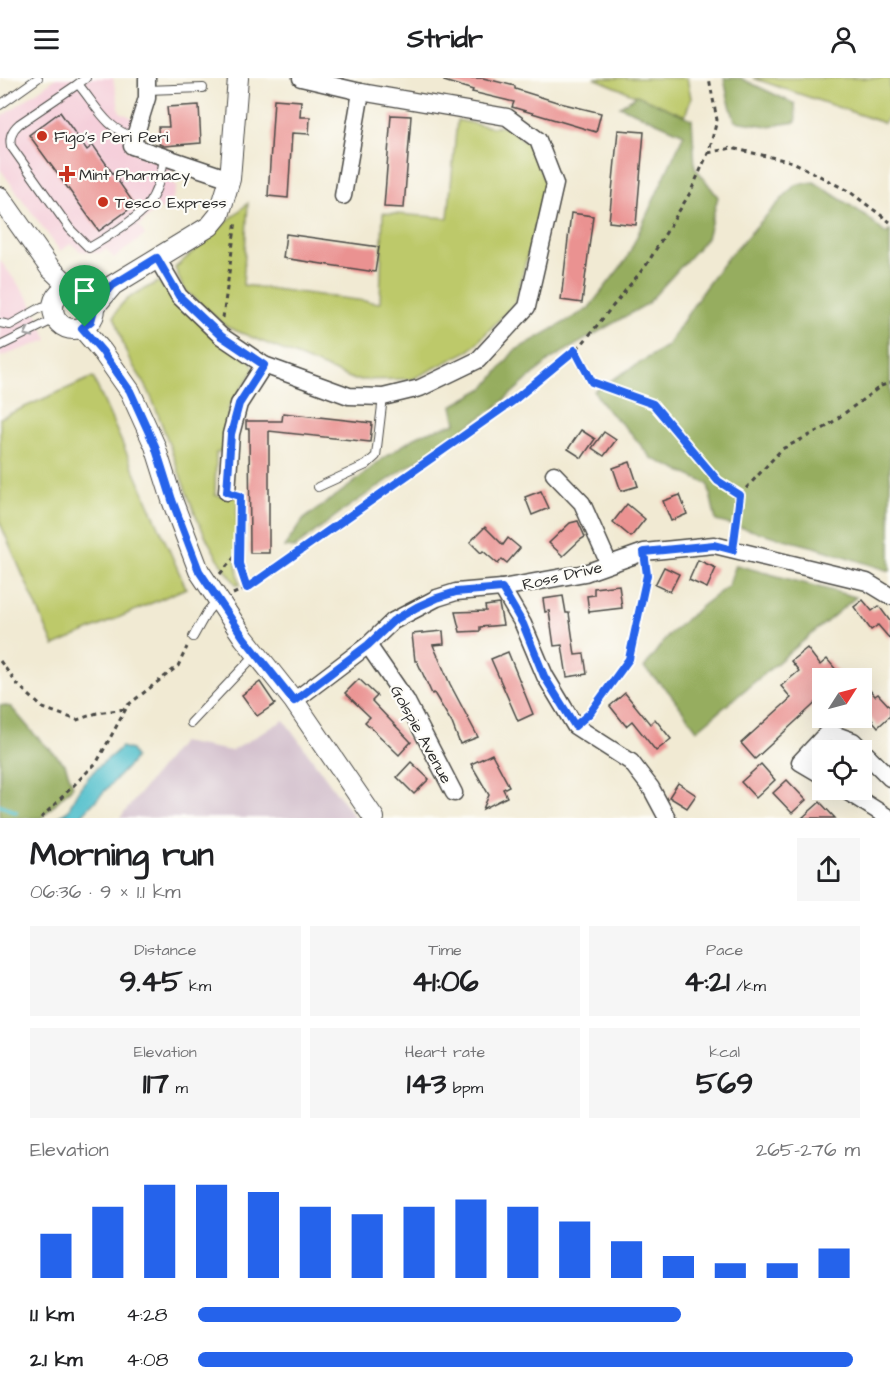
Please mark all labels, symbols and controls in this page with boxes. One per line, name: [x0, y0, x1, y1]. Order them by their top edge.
text: Stridr: [407, 20, 483, 58]
icon: menu: [30, 23, 63, 56]
icon: person: [827, 23, 860, 56]
place label: Figo's Peri Peri: [54, 126, 169, 149]
marker: Figo's Peri Peri: [35, 129, 49, 143]
place label: Mint Pharmacy: [79, 164, 190, 187]
marker: Mint Pharmacy: [60, 167, 74, 181]
place label: Tesco Express: [115, 192, 227, 214]
marker: Tesco Express: [96, 195, 110, 209]
pin: [59, 265, 110, 327]
icon: arrive: [68, 274, 101, 307]
one-way arrow: [23, 325, 34, 337]
street label: Ross Drive: [520, 556, 605, 596]
north arrow: [812, 668, 872, 728]
map controls: [812, 668, 872, 800]
street label: Golspie Avenue: [385, 681, 457, 788]
button: locate: [812, 740, 872, 800]
text: Morning run: [30, 832, 214, 878]
button: share: [797, 838, 860, 901]
text: 06:36 · 9 × 1.1 km: [30, 878, 181, 906]
text: Distance: [134, 939, 196, 961]
text: Time: [428, 939, 462, 961]
text: Pace: [706, 939, 743, 961]
text: 9.45: [120, 961, 182, 1003]
text: 41:06: [411, 961, 479, 1003]
text: 4:21: [683, 961, 730, 1003]
text: km: [182, 975, 211, 997]
text: /km: [730, 975, 766, 997]
text: Elevation: [134, 1041, 197, 1063]
text: Heart rate: [405, 1041, 485, 1063]
text: kcal: [709, 1041, 740, 1063]
text: 117: [143, 1063, 169, 1105]
text: 143: [407, 1063, 446, 1105]
text: 569: [696, 1063, 753, 1105]
text: m: [169, 1077, 188, 1099]
text: bpm: [446, 1077, 483, 1099]
text: Elevation: [30, 1136, 109, 1164]
text: 265–276 m: [756, 1136, 860, 1164]
text: 1.1 km: [30, 1301, 74, 1329]
text: 4:28: [126, 1301, 167, 1329]
text: 2.1 km: [30, 1346, 83, 1374]
text: 4:08: [126, 1346, 169, 1374]

